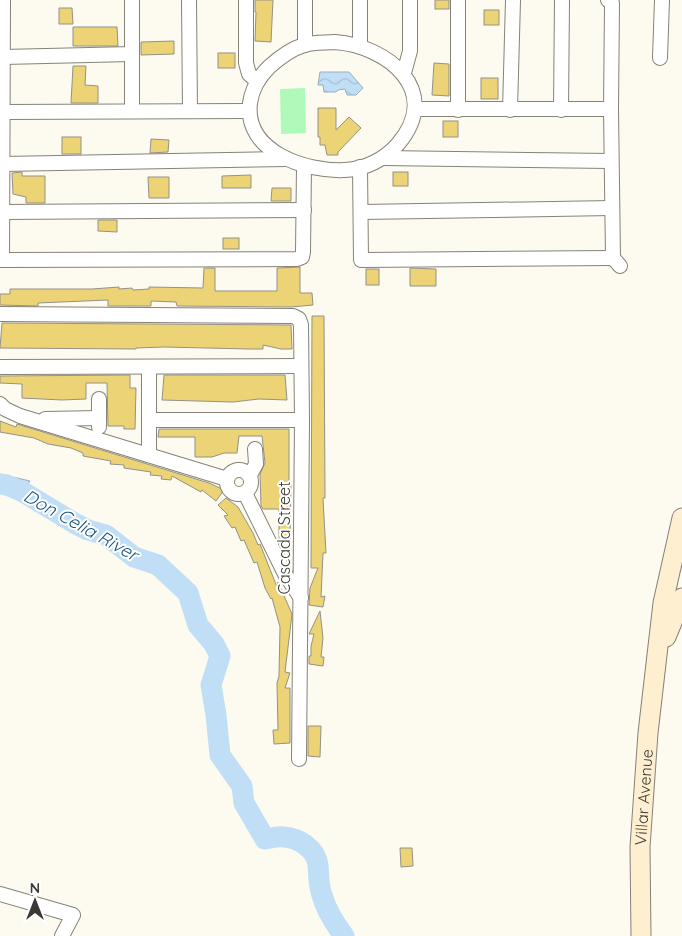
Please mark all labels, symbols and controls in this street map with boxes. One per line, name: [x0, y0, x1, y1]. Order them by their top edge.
street label: Cascada Street: [274, 481, 294, 595]
water label: Don Celia River: [20, 484, 144, 567]
street label: Villar Avenue: [630, 748, 657, 846]
north arrow: [10, 876, 60, 926]
text: N: [30, 879, 40, 897]

